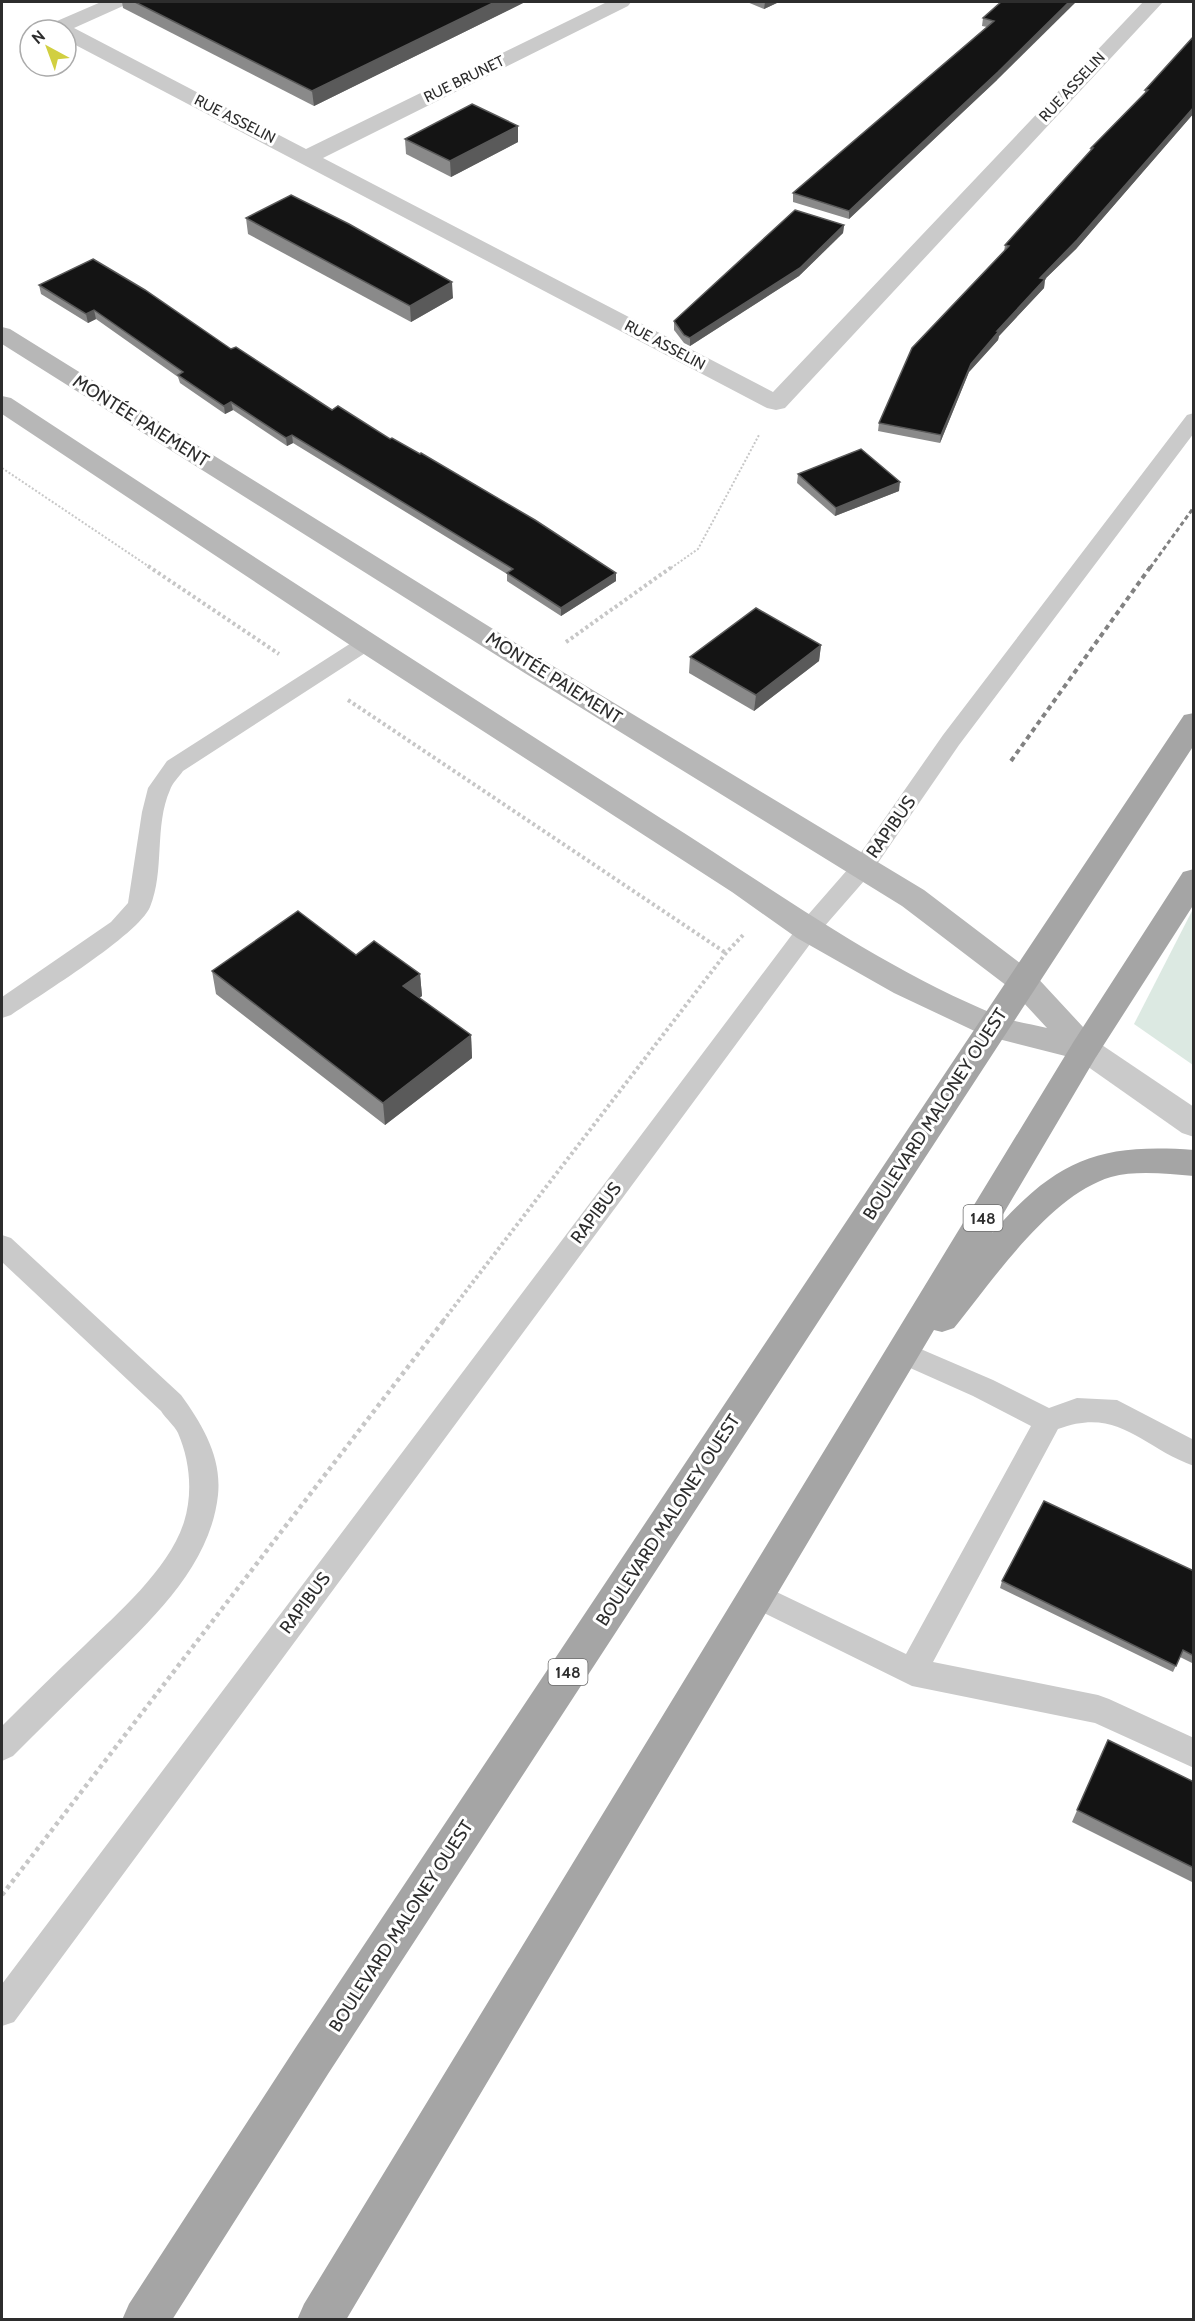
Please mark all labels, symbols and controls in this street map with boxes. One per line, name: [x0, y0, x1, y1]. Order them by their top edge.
north arrow: [18, 18, 78, 78]
text: N: [28, 26, 49, 48]
street label: RUE ASSELIN: [1035, 48, 1109, 126]
street label: RUE BRUNET: [421, 52, 507, 106]
street label: RUE ASSELIN: [191, 91, 279, 147]
street label: RUE ASSELIN: [622, 316, 708, 374]
street label: MONTÉE PAIEMENT: [69, 370, 214, 472]
street label: MONTÉE PAIEMENT: [482, 627, 627, 729]
street label: RAPIBUS: [862, 792, 920, 862]
street label: BOULEVARD MALONEY OUEST: [858, 1004, 1012, 1224]
street label: RAPIBUS: [566, 1178, 626, 1248]
road number: 148: [964, 1205, 1002, 1231]
street label: BOULEVARD MALONEY OUEST: [591, 1410, 745, 1630]
street label: RAPIBUS: [275, 1568, 335, 1638]
road number: 148: [548, 1659, 588, 1685]
street label: BOULEVARD MALONEY OUEST: [324, 1816, 478, 2036]

